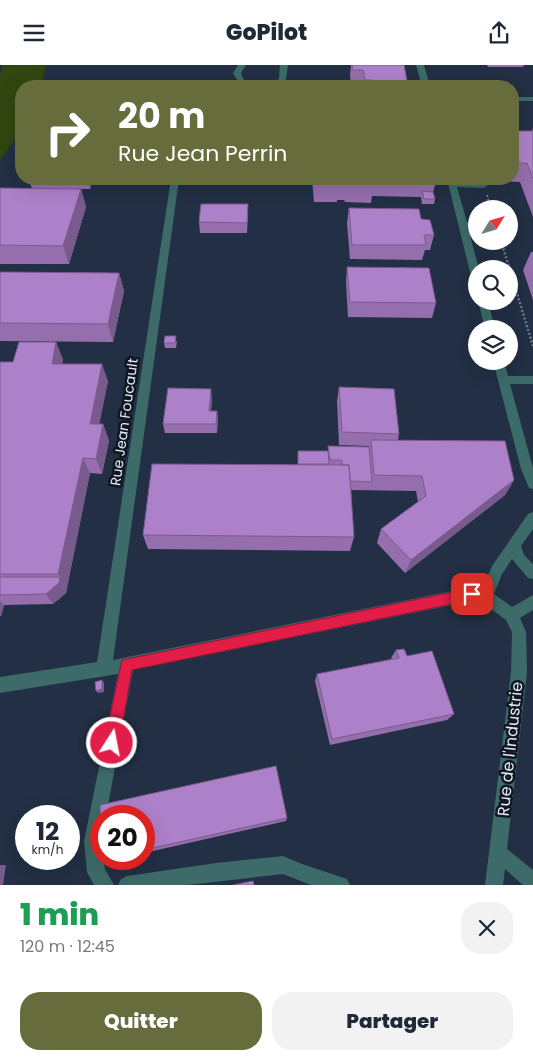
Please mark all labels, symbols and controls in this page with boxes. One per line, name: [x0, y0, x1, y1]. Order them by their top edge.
text: GoPilot: [226, 17, 307, 48]
icon: menu: [20, 19, 48, 47]
icon: share: [485, 19, 513, 47]
text: 20 m: [118, 91, 205, 140]
icon: right: [35, 100, 100, 165]
text: Rue Jean Perrin: [118, 138, 287, 169]
north arrow: [468, 200, 518, 250]
map controls: [468, 200, 518, 370]
button: search: [468, 260, 518, 310]
button: layers: [468, 320, 518, 370]
street label: Rue Jean Foucault: [105, 357, 143, 487]
pin: [451, 573, 493, 615]
icon: arrive: [458, 580, 486, 608]
street label: Rue de l'Industrie: [492, 681, 528, 817]
position arrow: [85, 716, 137, 768]
speed limit sign: 20: [90, 805, 155, 870]
text: 12: [36, 814, 59, 849]
text: km/h: [32, 841, 63, 858]
text: 1 min: [20, 893, 99, 936]
button: close: [461, 902, 513, 954]
text: 120 m · 12:45: [20, 935, 115, 958]
button: Quitter: [20, 992, 262, 1050]
button: Partager: [272, 992, 513, 1050]

